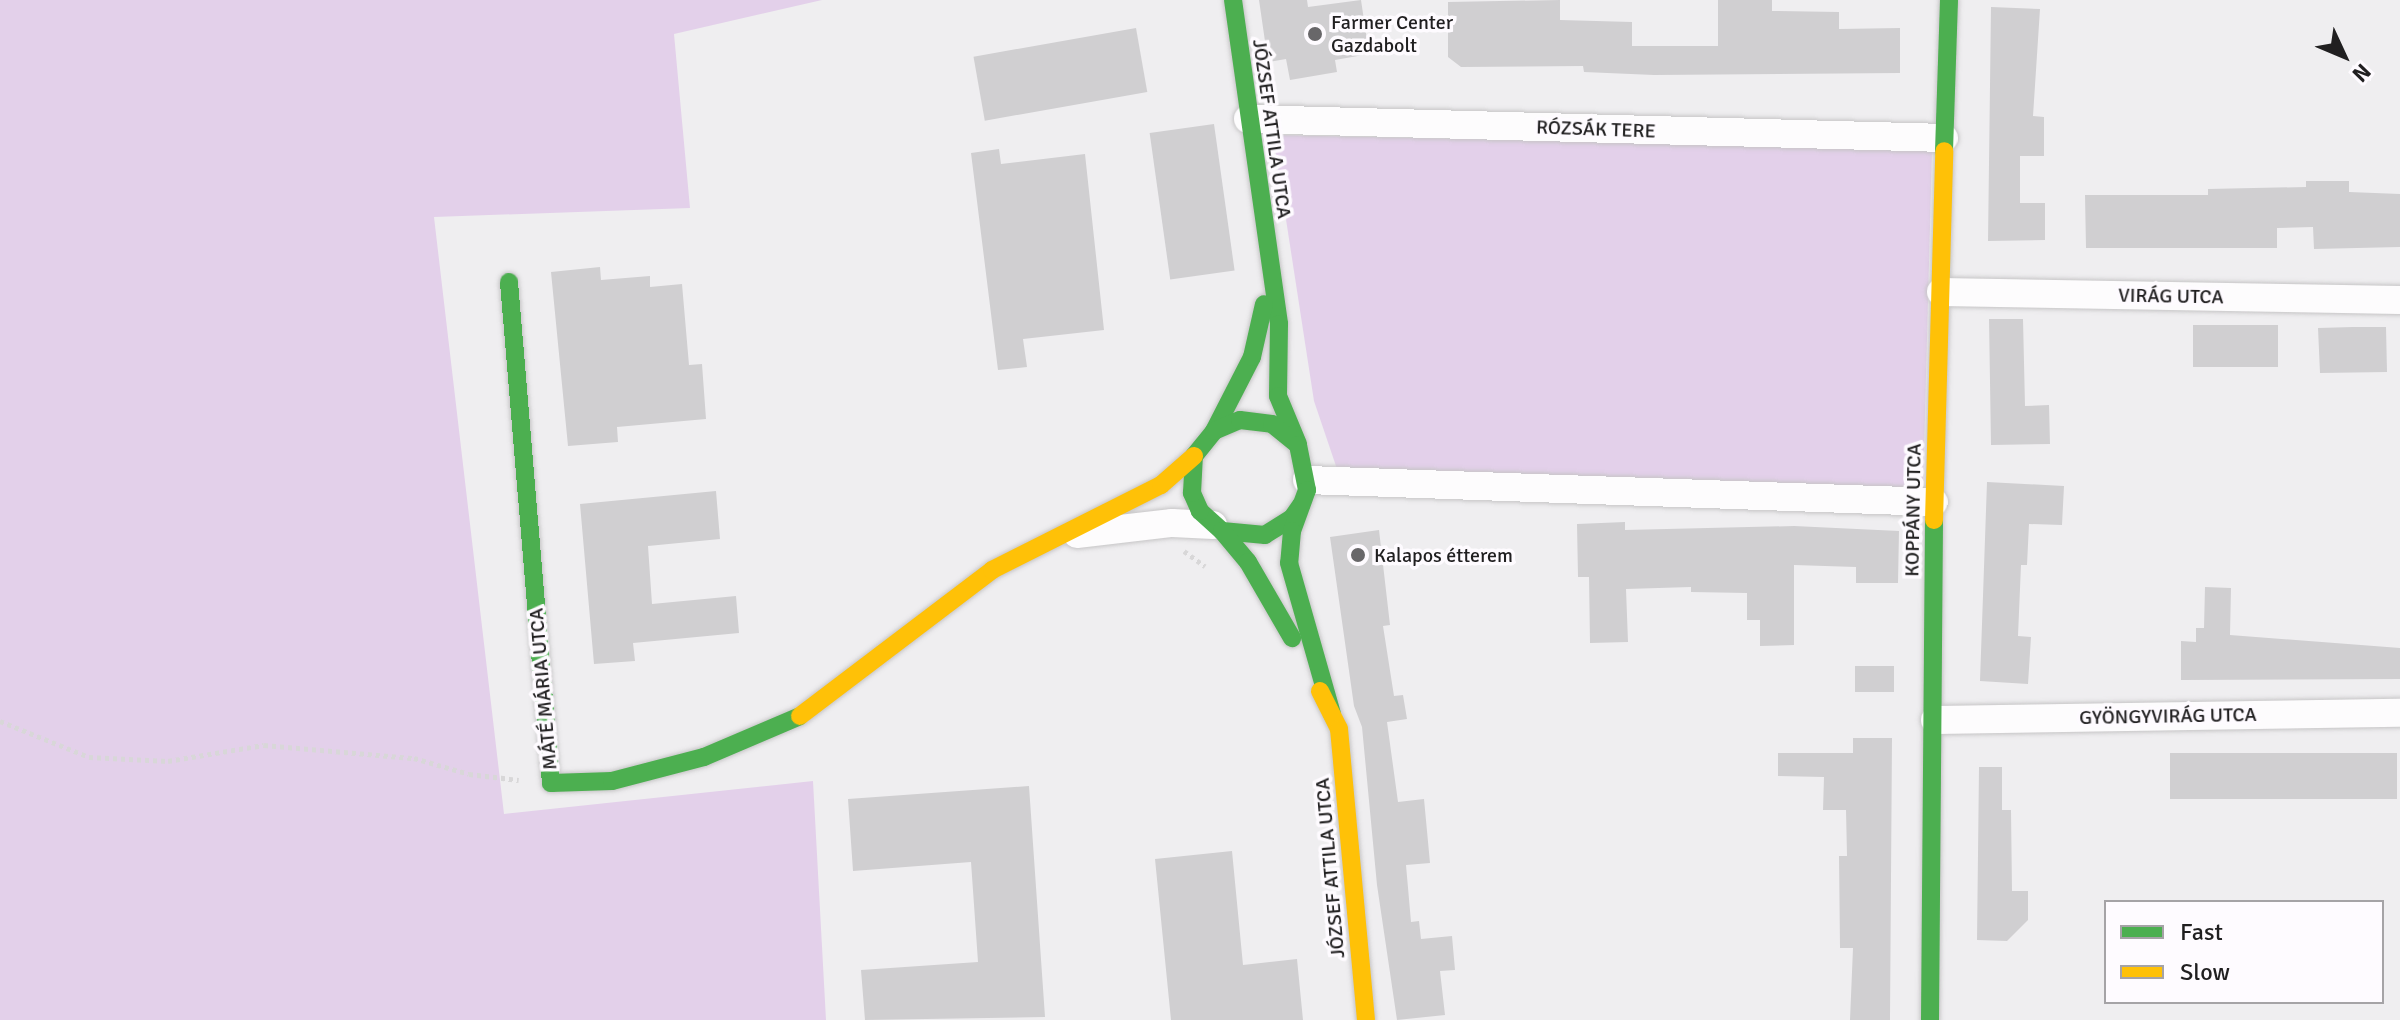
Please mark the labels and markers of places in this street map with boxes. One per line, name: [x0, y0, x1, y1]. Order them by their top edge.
place label: Farmer Center Gazdabolt: [1331, 10, 1453, 57]
marker: Farmer Center Gazdabolt: [1306, 25, 1324, 43]
place label: Kalapos étterem: [1374, 543, 1513, 567]
marker: Kalapos étterem: [1349, 546, 1367, 564]

